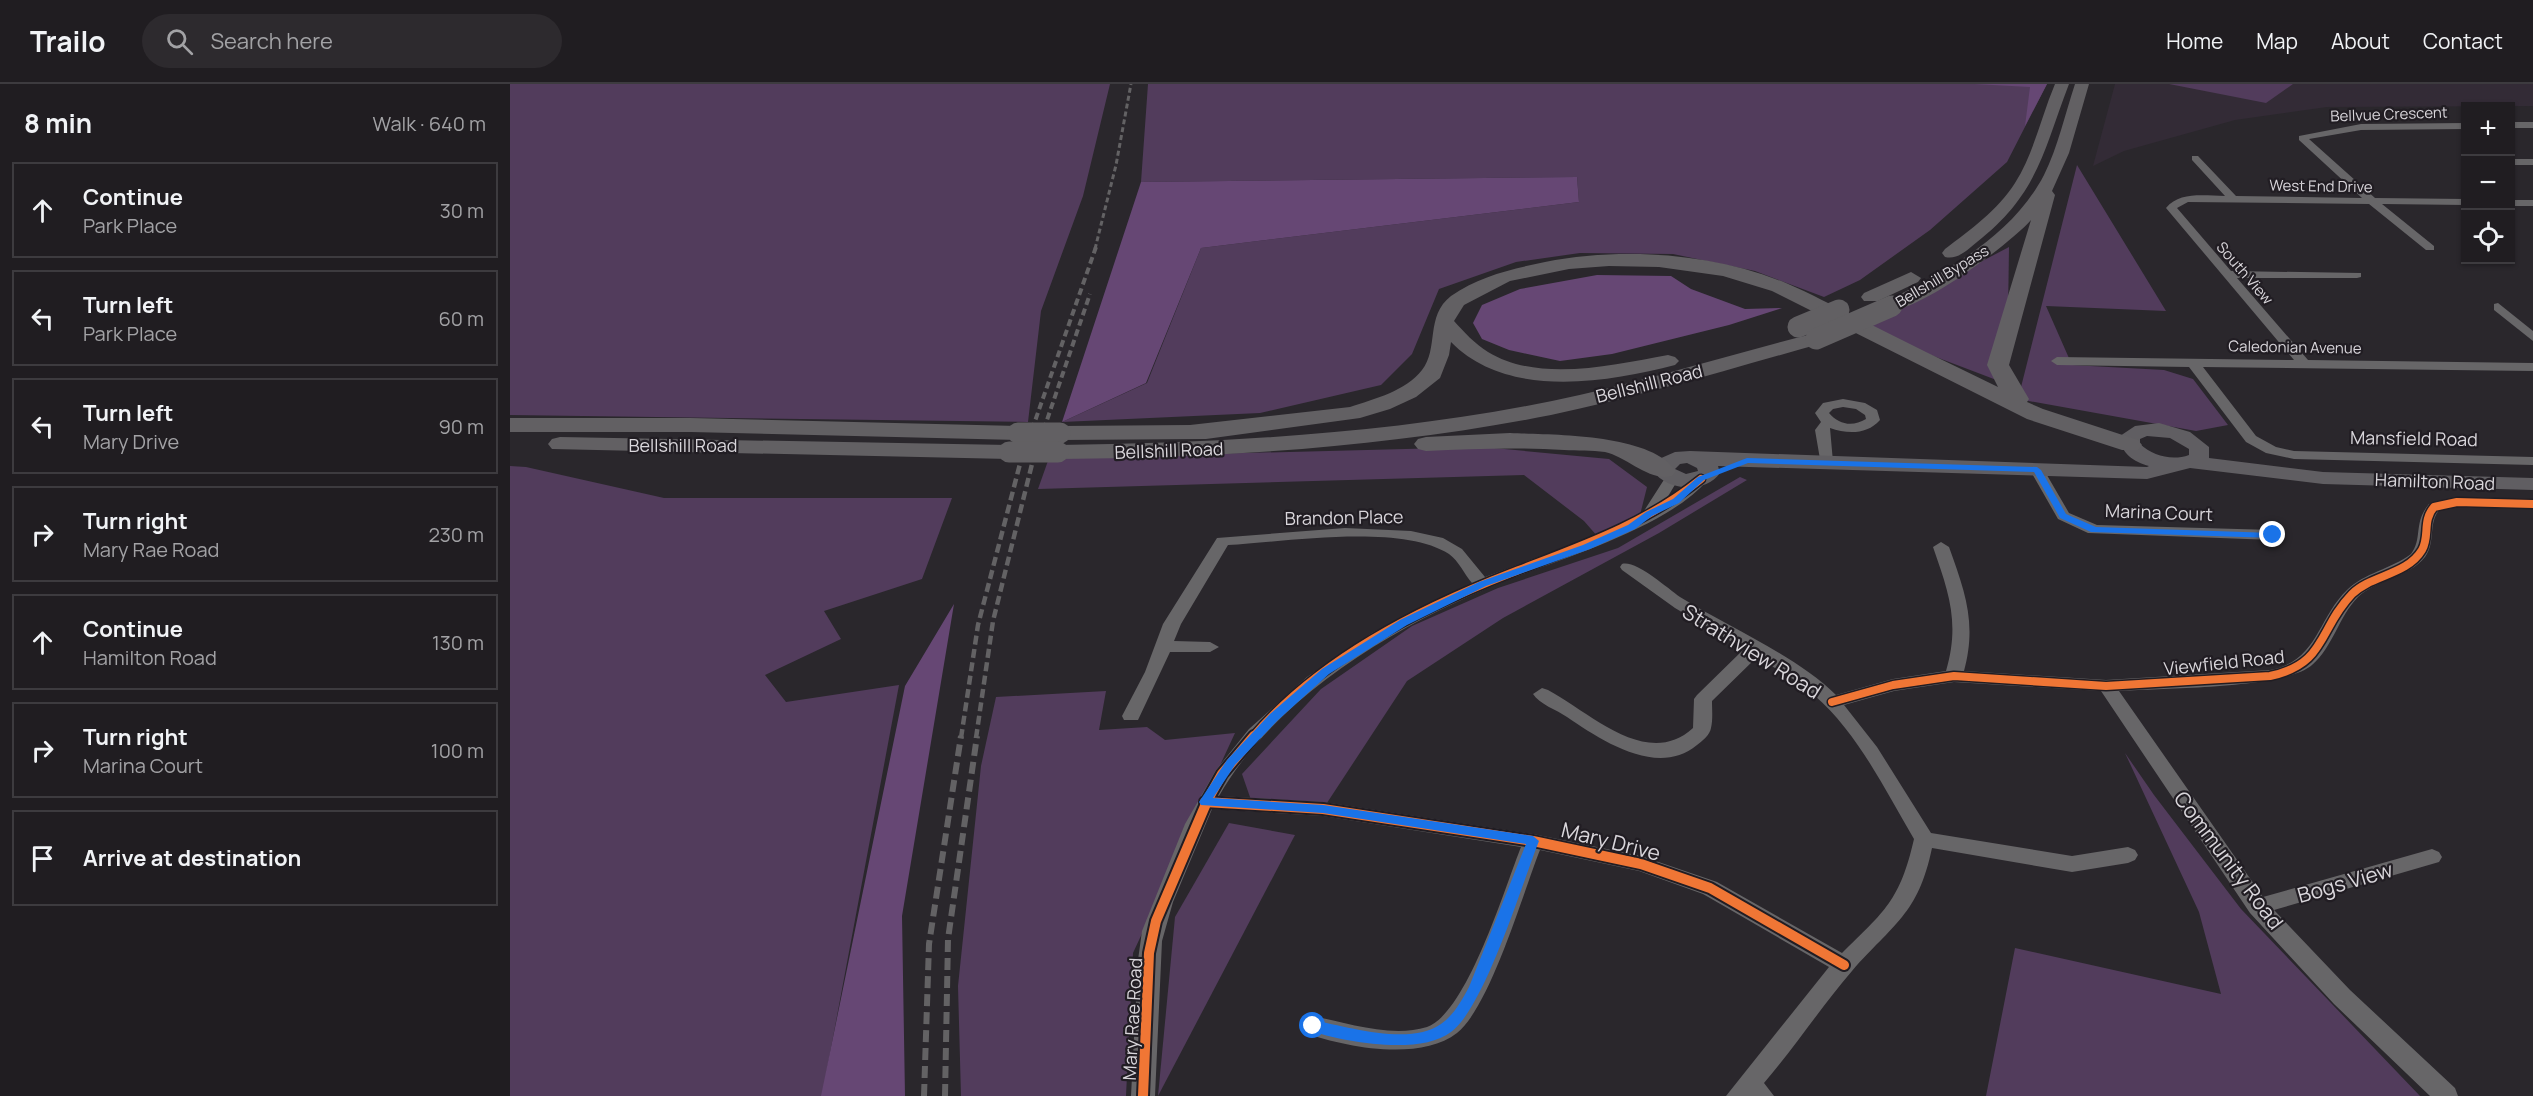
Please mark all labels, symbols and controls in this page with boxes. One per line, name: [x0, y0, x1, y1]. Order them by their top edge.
search box: [142, 14, 562, 68]
text: Trailo: [30, 22, 106, 60]
icon: search: [163, 25, 196, 58]
text: Search here: [211, 26, 333, 56]
text: Home: [2166, 27, 2223, 55]
text: Map: [2256, 27, 2298, 55]
text: About: [2331, 27, 2390, 55]
text: Contact: [2423, 27, 2503, 55]
street label: Bellvue Crescent: [2330, 101, 2448, 127]
map controls: [2461, 102, 2515, 264]
button: +: [2461, 102, 2515, 156]
text: 8 min: [24, 105, 92, 141]
text: Walk · 640 m: [373, 110, 486, 137]
button: −: [2461, 156, 2515, 210]
street label: West End Drive: [2269, 175, 2373, 197]
text: Continue: [83, 182, 183, 212]
icon: ahead: [26, 194, 59, 227]
text: 30 m: [440, 197, 484, 224]
button: locate: [2461, 210, 2515, 264]
text: Park Place: [83, 212, 177, 239]
street label: South View: [2212, 237, 2279, 309]
street label: Bellshill Bypass: [1891, 240, 1993, 312]
text: Turn left: [83, 290, 173, 320]
icon: left: [26, 302, 59, 335]
text: 60 m: [438, 305, 484, 332]
text: Park Place: [83, 320, 177, 347]
street label: Caledonian Avenue: [2228, 335, 2362, 359]
street label: Bellshill Road: [1593, 358, 1705, 408]
text: Turn left: [83, 398, 173, 428]
icon: left: [26, 410, 59, 443]
text: 90 m: [438, 413, 484, 440]
street label: Mansfield Road: [2350, 425, 2478, 451]
text: Mary Drive: [83, 428, 179, 455]
street label: Bellshill Road: [629, 433, 737, 457]
street label: Bellshill Road: [1114, 436, 1224, 464]
street label: Hamilton Road: [2374, 467, 2496, 495]
street label: Marina Court: [2105, 498, 2213, 526]
street label: Brandon Place: [1284, 504, 1404, 530]
text: Turn right: [83, 506, 188, 536]
icon: right: [26, 518, 59, 551]
text: 230 m: [428, 521, 484, 548]
route end: [2259, 521, 2285, 547]
text: Mary Rae Road: [83, 536, 219, 563]
street label: Strathview Road: [1677, 597, 1827, 705]
text: Continue: [83, 614, 183, 644]
icon: ahead: [26, 626, 59, 659]
text: 130 m: [432, 629, 484, 656]
text: Hamilton Road: [83, 644, 217, 671]
street label: Viewfield Road: [2162, 644, 2286, 680]
text: Turn right: [83, 722, 188, 752]
icon: right: [26, 734, 59, 767]
text: 100 m: [431, 737, 484, 764]
text: Marina Court: [83, 752, 203, 779]
street label: Community Road: [2168, 785, 2290, 935]
street label: Mary Drive: [1559, 815, 1663, 867]
icon: arrive: [26, 842, 59, 875]
text: Arrive at destination: [83, 843, 301, 873]
street label: Bogs View: [2294, 855, 2396, 909]
street label: Mary Rae Road: [1117, 957, 1147, 1081]
route start: [1299, 1012, 1325, 1038]

